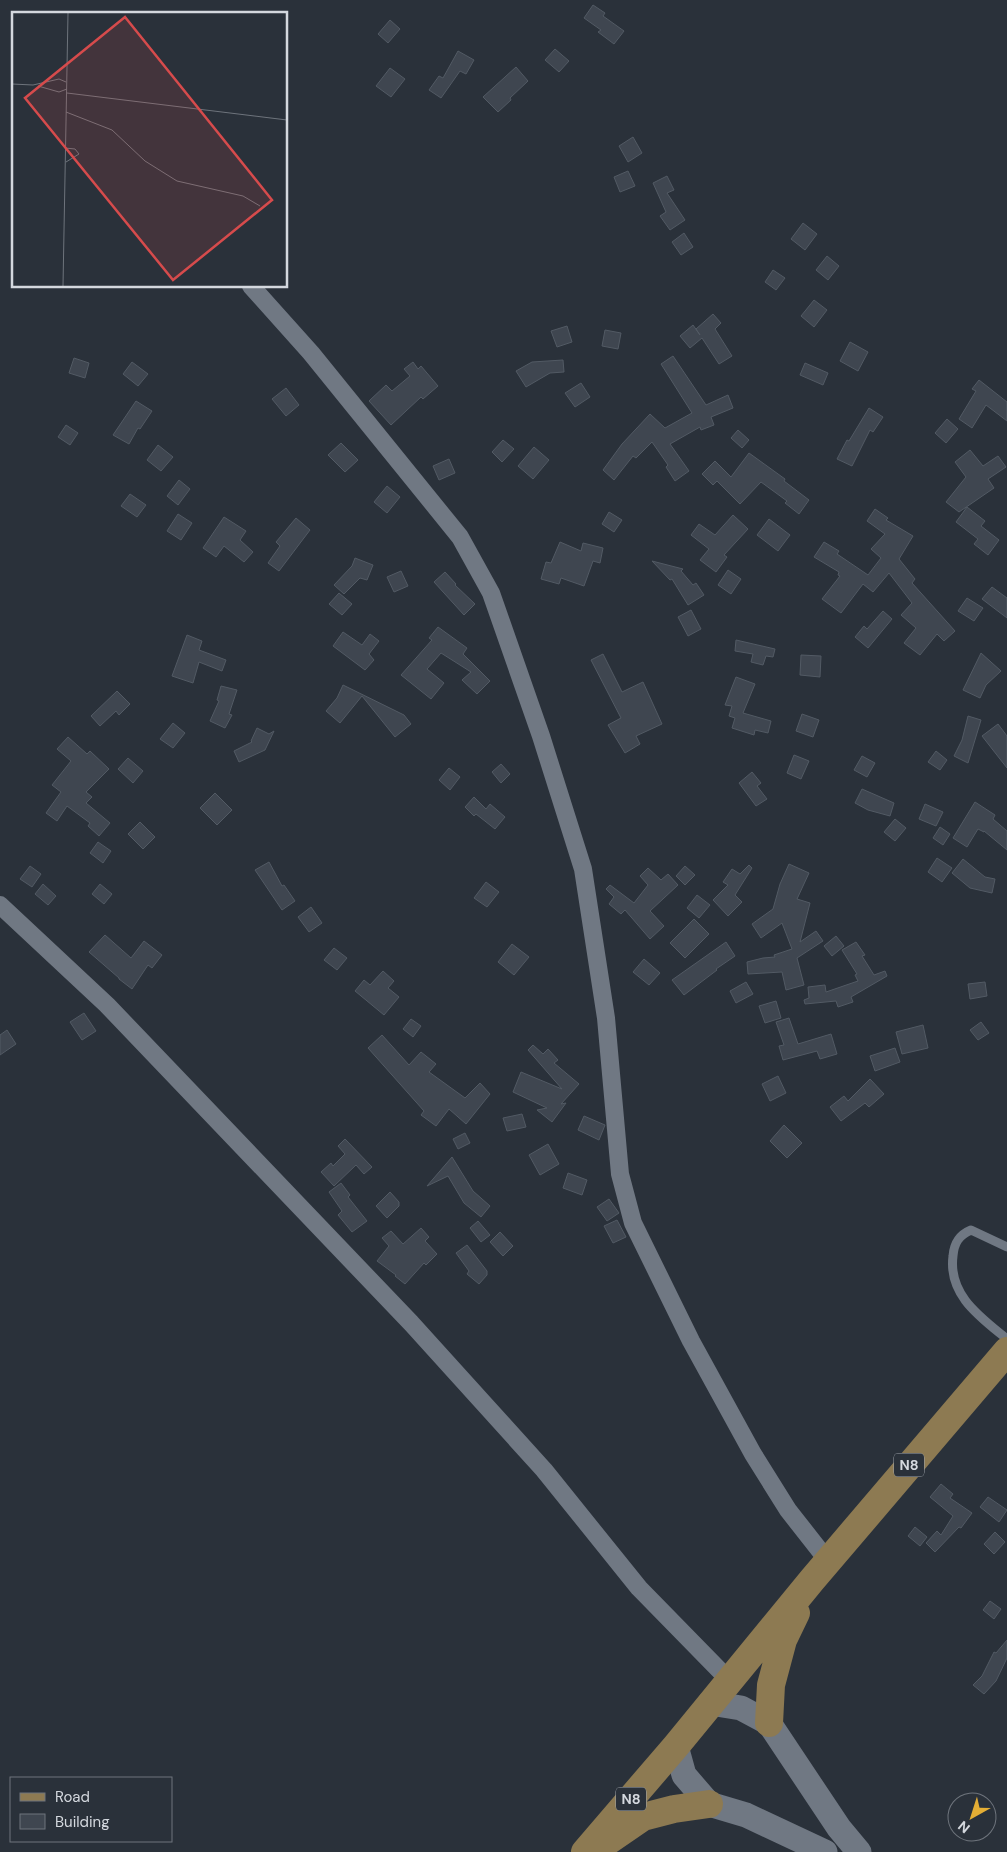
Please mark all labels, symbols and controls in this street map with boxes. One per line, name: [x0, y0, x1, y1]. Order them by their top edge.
inset map: [12, 12, 288, 288]
road number: N8: [894, 1454, 924, 1476]
legend: [10, 1777, 172, 1842]
text: Road: [55, 1787, 90, 1807]
road number: N8: [616, 1788, 646, 1810]
north arrow: [947, 1792, 997, 1842]
text: Building: [55, 1812, 110, 1832]
text: N: [954, 1817, 973, 1837]

